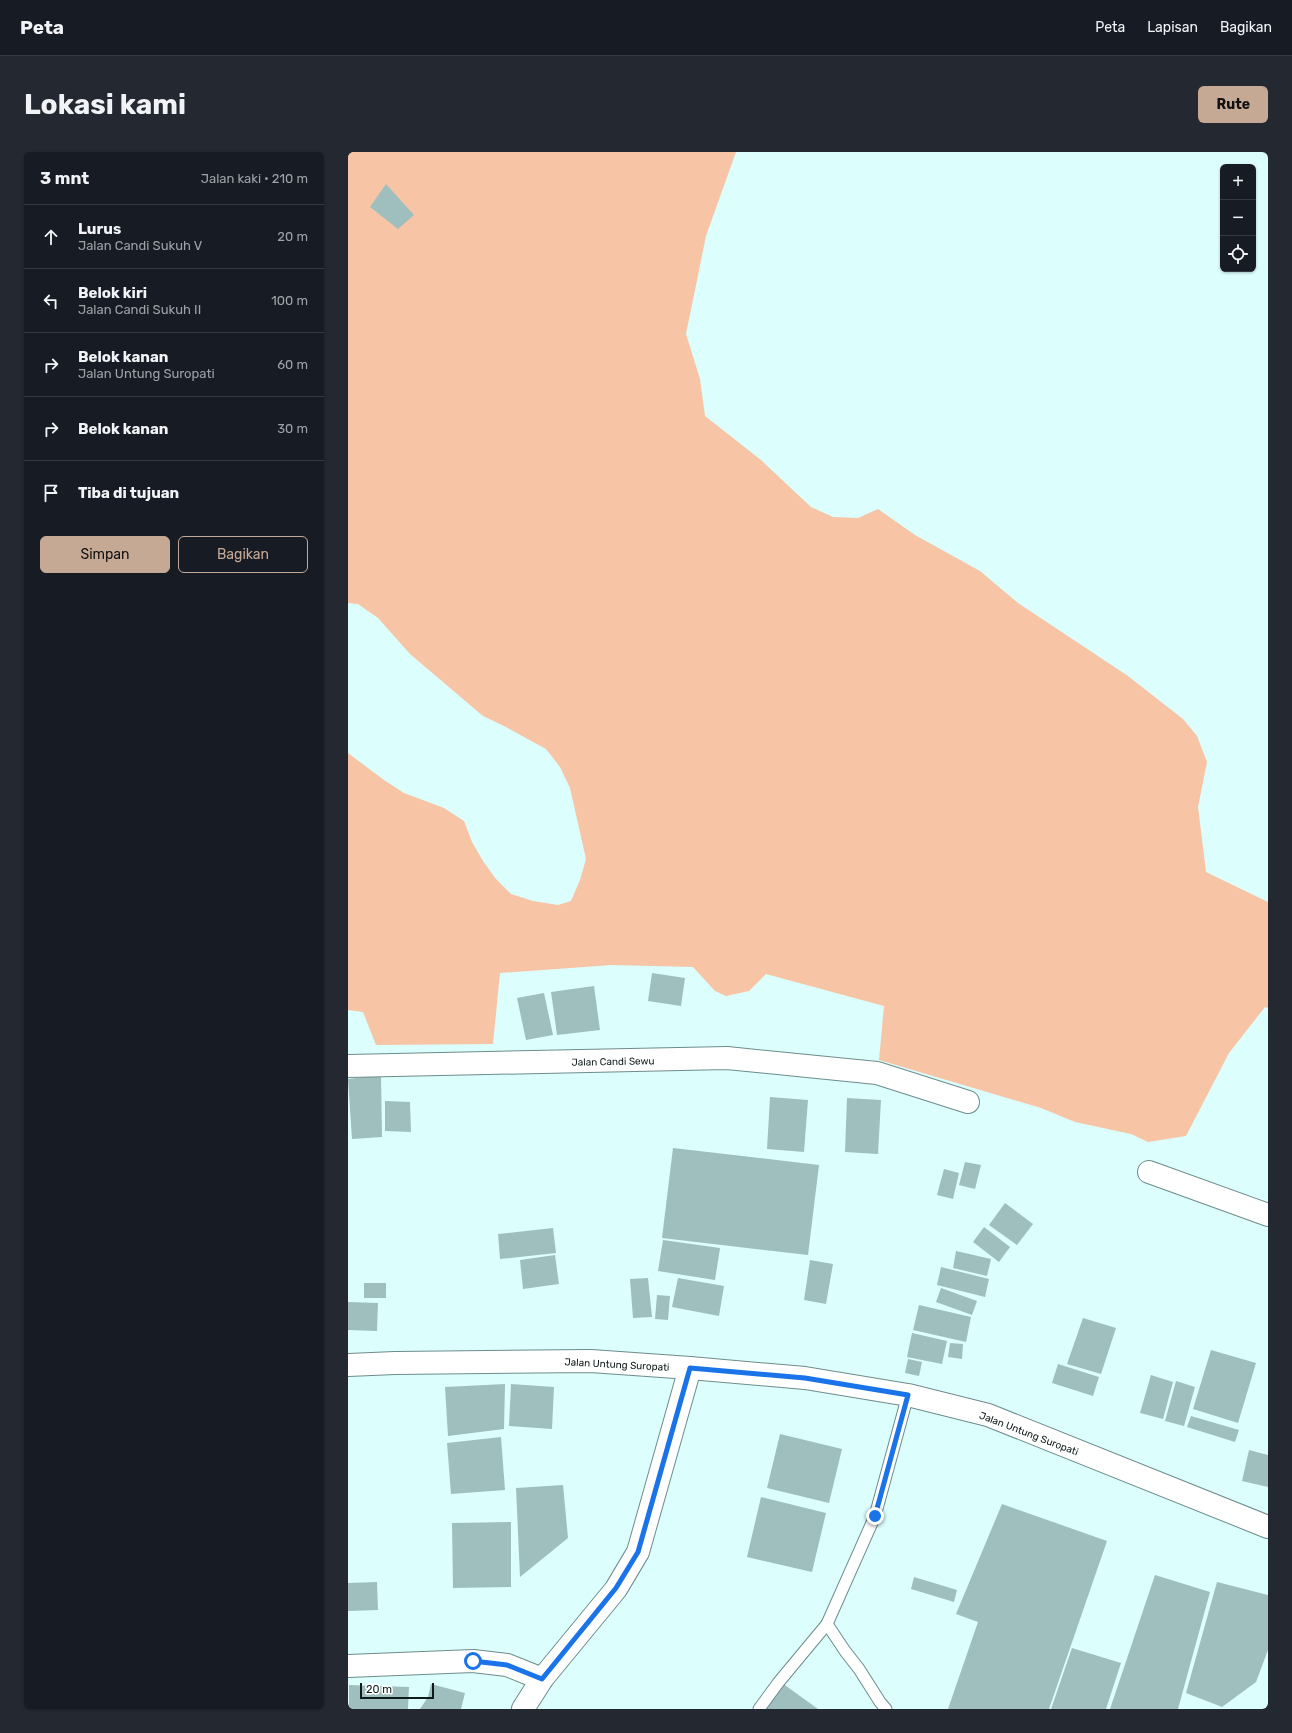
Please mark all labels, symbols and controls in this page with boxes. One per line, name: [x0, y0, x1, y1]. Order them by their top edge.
text: Peta: [20, 16, 64, 39]
text: Peta: [1095, 19, 1125, 36]
text: Lapisan: [1147, 19, 1198, 36]
text: Bagikan: [1220, 19, 1272, 36]
button: Rute: [1198, 86, 1268, 123]
text: Lokasi kami: [24, 88, 186, 121]
map controls: [1220, 164, 1256, 272]
button: +: [1220, 164, 1256, 200]
text: 3 mnt: [40, 168, 89, 188]
text: Jalan kaki · 210 m: [201, 171, 308, 186]
button: −: [1220, 200, 1256, 236]
text: Lurus: [78, 220, 121, 238]
icon: ahead: [40, 226, 62, 248]
text: 20 m: [277, 229, 308, 244]
button: locate: [1220, 236, 1256, 272]
text: Jalan Candi Sukuh V: [78, 238, 202, 253]
text: Belok kiri: [78, 284, 147, 302]
icon: left: [40, 290, 62, 312]
text: 100 m: [271, 293, 308, 308]
text: Jalan Candi Sukuh II: [78, 302, 201, 317]
text: Belok kanan: [78, 348, 168, 366]
icon: right: [40, 354, 62, 376]
text: 60 m: [277, 357, 308, 372]
text: Jalan Untung Suropati: [78, 366, 215, 381]
icon: right: [40, 418, 62, 440]
text: Belok kanan: [78, 420, 168, 438]
text: 30 m: [277, 421, 308, 436]
icon: arrive: [40, 482, 62, 504]
text: Tiba di tujuan: [78, 484, 179, 502]
button: Simpan: [40, 536, 170, 573]
button: Bagikan: [178, 536, 308, 573]
street label: Jalan Candi Sewu: [571, 1055, 655, 1069]
street label: Jalan Untung Suropati: [564, 1356, 670, 1374]
street label: Jalan Untung Suropati: [977, 1409, 1080, 1458]
route end: [866, 1507, 884, 1525]
route start: [464, 1652, 482, 1670]
scale bar: [360, 1681, 434, 1700]
text: 20 m: [366, 1683, 392, 1696]

